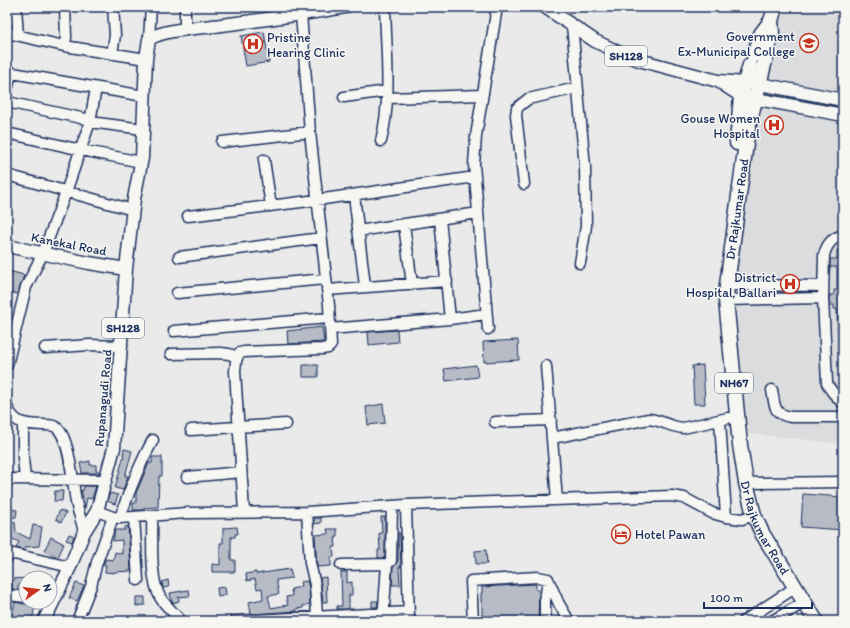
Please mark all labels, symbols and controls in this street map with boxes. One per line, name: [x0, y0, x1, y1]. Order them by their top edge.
place label: Government Ex-Municipal College: [678, 29, 795, 59]
place label: Pristine Hearing Clinic: [267, 30, 345, 60]
school or university icon: Government Ex-Municipal College: [798, 32, 820, 54]
hospital icon: Pristine Hearing Clinic: [242, 33, 264, 55]
road number: SH128: [605, 46, 647, 66]
place label: Gouse Women Hospital: [681, 111, 761, 141]
hospital icon: Gouse Women Hospital: [763, 114, 785, 136]
street label: Dr Rajkumar Road: [722, 157, 752, 261]
street label: Kanekal Road: [30, 229, 108, 259]
place label: District Hospital, Ballari: [686, 270, 776, 300]
hospital icon: District Hospital, Ballari: [779, 273, 801, 295]
road number: SH128: [102, 318, 144, 338]
street label: Rupanagudi Road: [91, 349, 115, 447]
road number: NH67: [715, 373, 753, 393]
street label: Dr Rajkumar Road: [738, 479, 793, 577]
hotel icon: Hotel Pawan: [610, 523, 632, 545]
place label: Hotel Pawan: [635, 527, 706, 542]
north arrow: [18, 570, 58, 610]
text: N: [40, 583, 54, 593]
scale bar: [704, 584, 812, 610]
text: 100 m: [710, 591, 743, 605]

